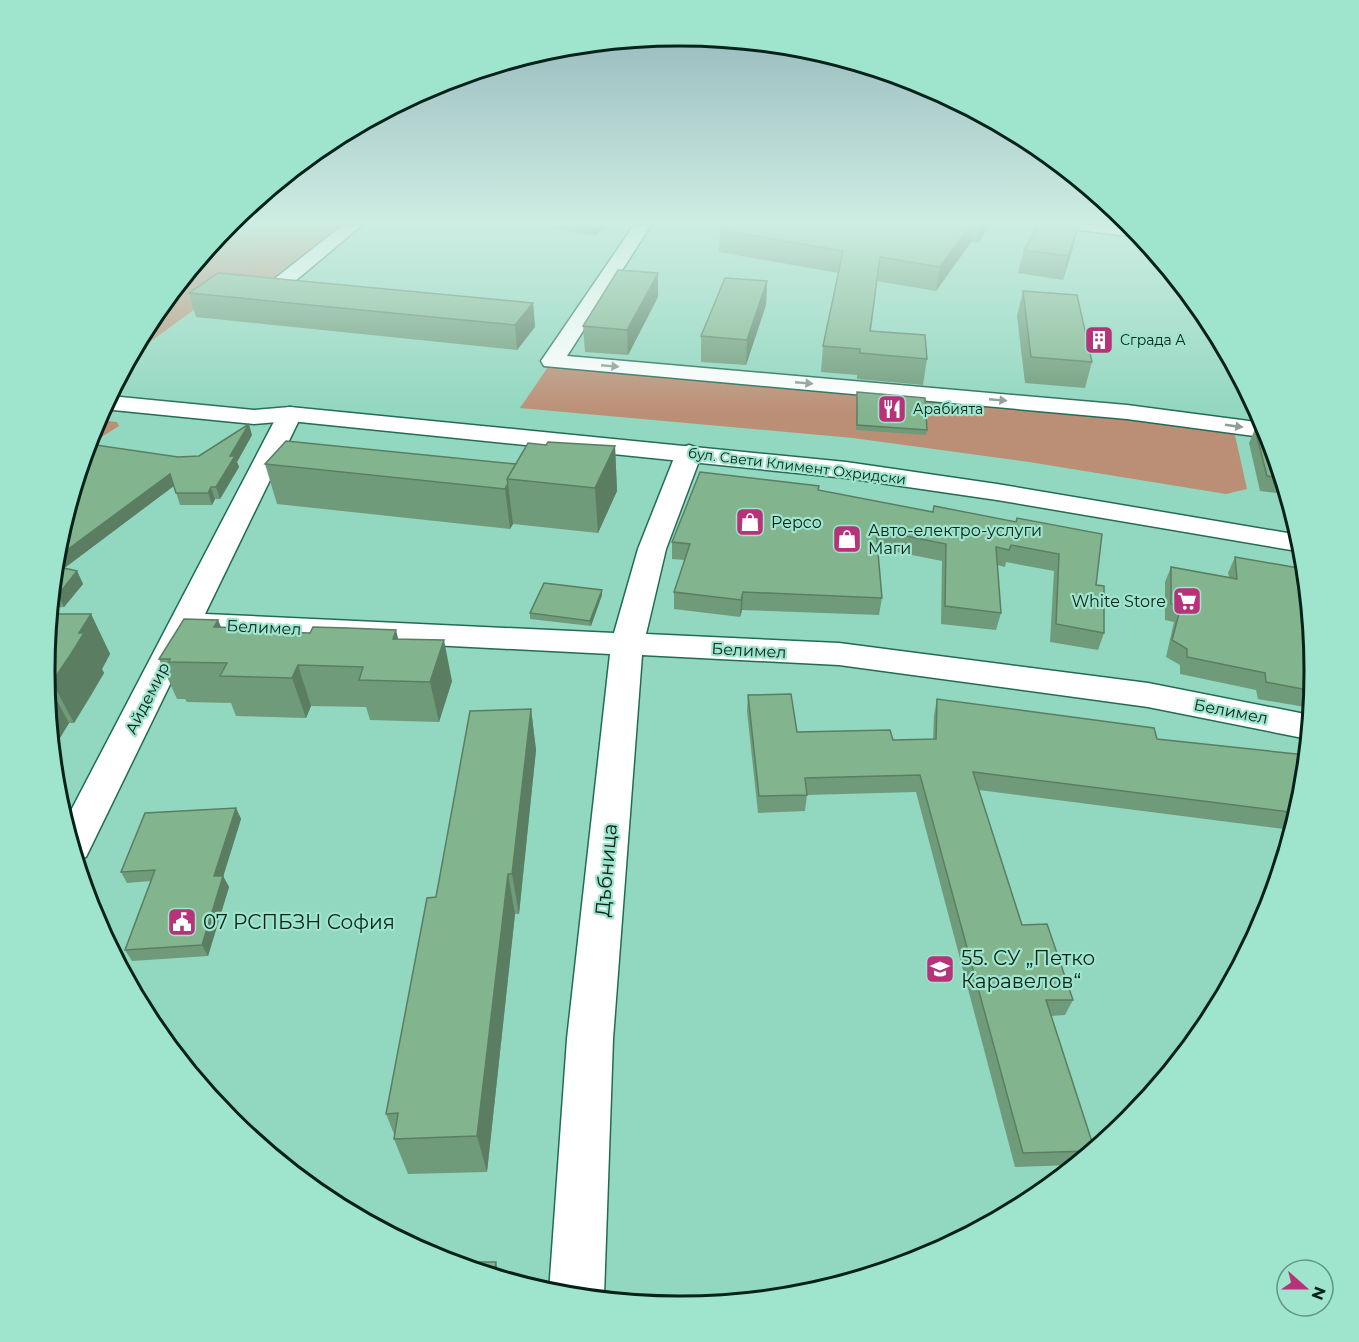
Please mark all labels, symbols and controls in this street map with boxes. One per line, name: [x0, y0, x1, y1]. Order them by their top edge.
building icon: Сграда А: [1083, 324, 1115, 356]
place label: Сграда А: [1120, 331, 1186, 349]
one-way arrow: [600, 362, 619, 371]
one-way arrow: [795, 378, 814, 388]
restaurant icon: Арабията: [876, 393, 908, 425]
one-way arrow: [989, 395, 1008, 405]
place label: Арабията: [913, 400, 983, 418]
one-way arrow: [1224, 422, 1243, 431]
street label: бул. Свети Климент Охридски: [687, 444, 907, 488]
shop icon: Pepco: [734, 506, 766, 538]
place label: Pepco: [771, 513, 822, 532]
place label: Авто-електро-услуги Маги: [868, 521, 1042, 558]
shop icon: Авто-електро-услуги Маги: [831, 523, 863, 555]
supermarket icon: White Store: [1171, 585, 1203, 617]
place label: White Store: [1072, 592, 1166, 611]
street label: Белимел: [226, 616, 302, 639]
street label: Белимел: [711, 639, 787, 662]
street label: Айдемир: [121, 659, 174, 737]
street label: Белимел: [1192, 695, 1269, 728]
street label: Дъбница: [590, 822, 622, 918]
public building icon: 07 РСПБЗН София: [166, 906, 198, 938]
place label: 07 РСПБЗН София: [203, 910, 395, 934]
place label: 55. СУ „Петко Каравелов“: [961, 946, 1095, 993]
school or university icon: 55. СУ „Петко Каравелов“: [924, 953, 956, 985]
north arrow: [1275, 1258, 1335, 1318]
text: N: [1307, 1284, 1330, 1303]

